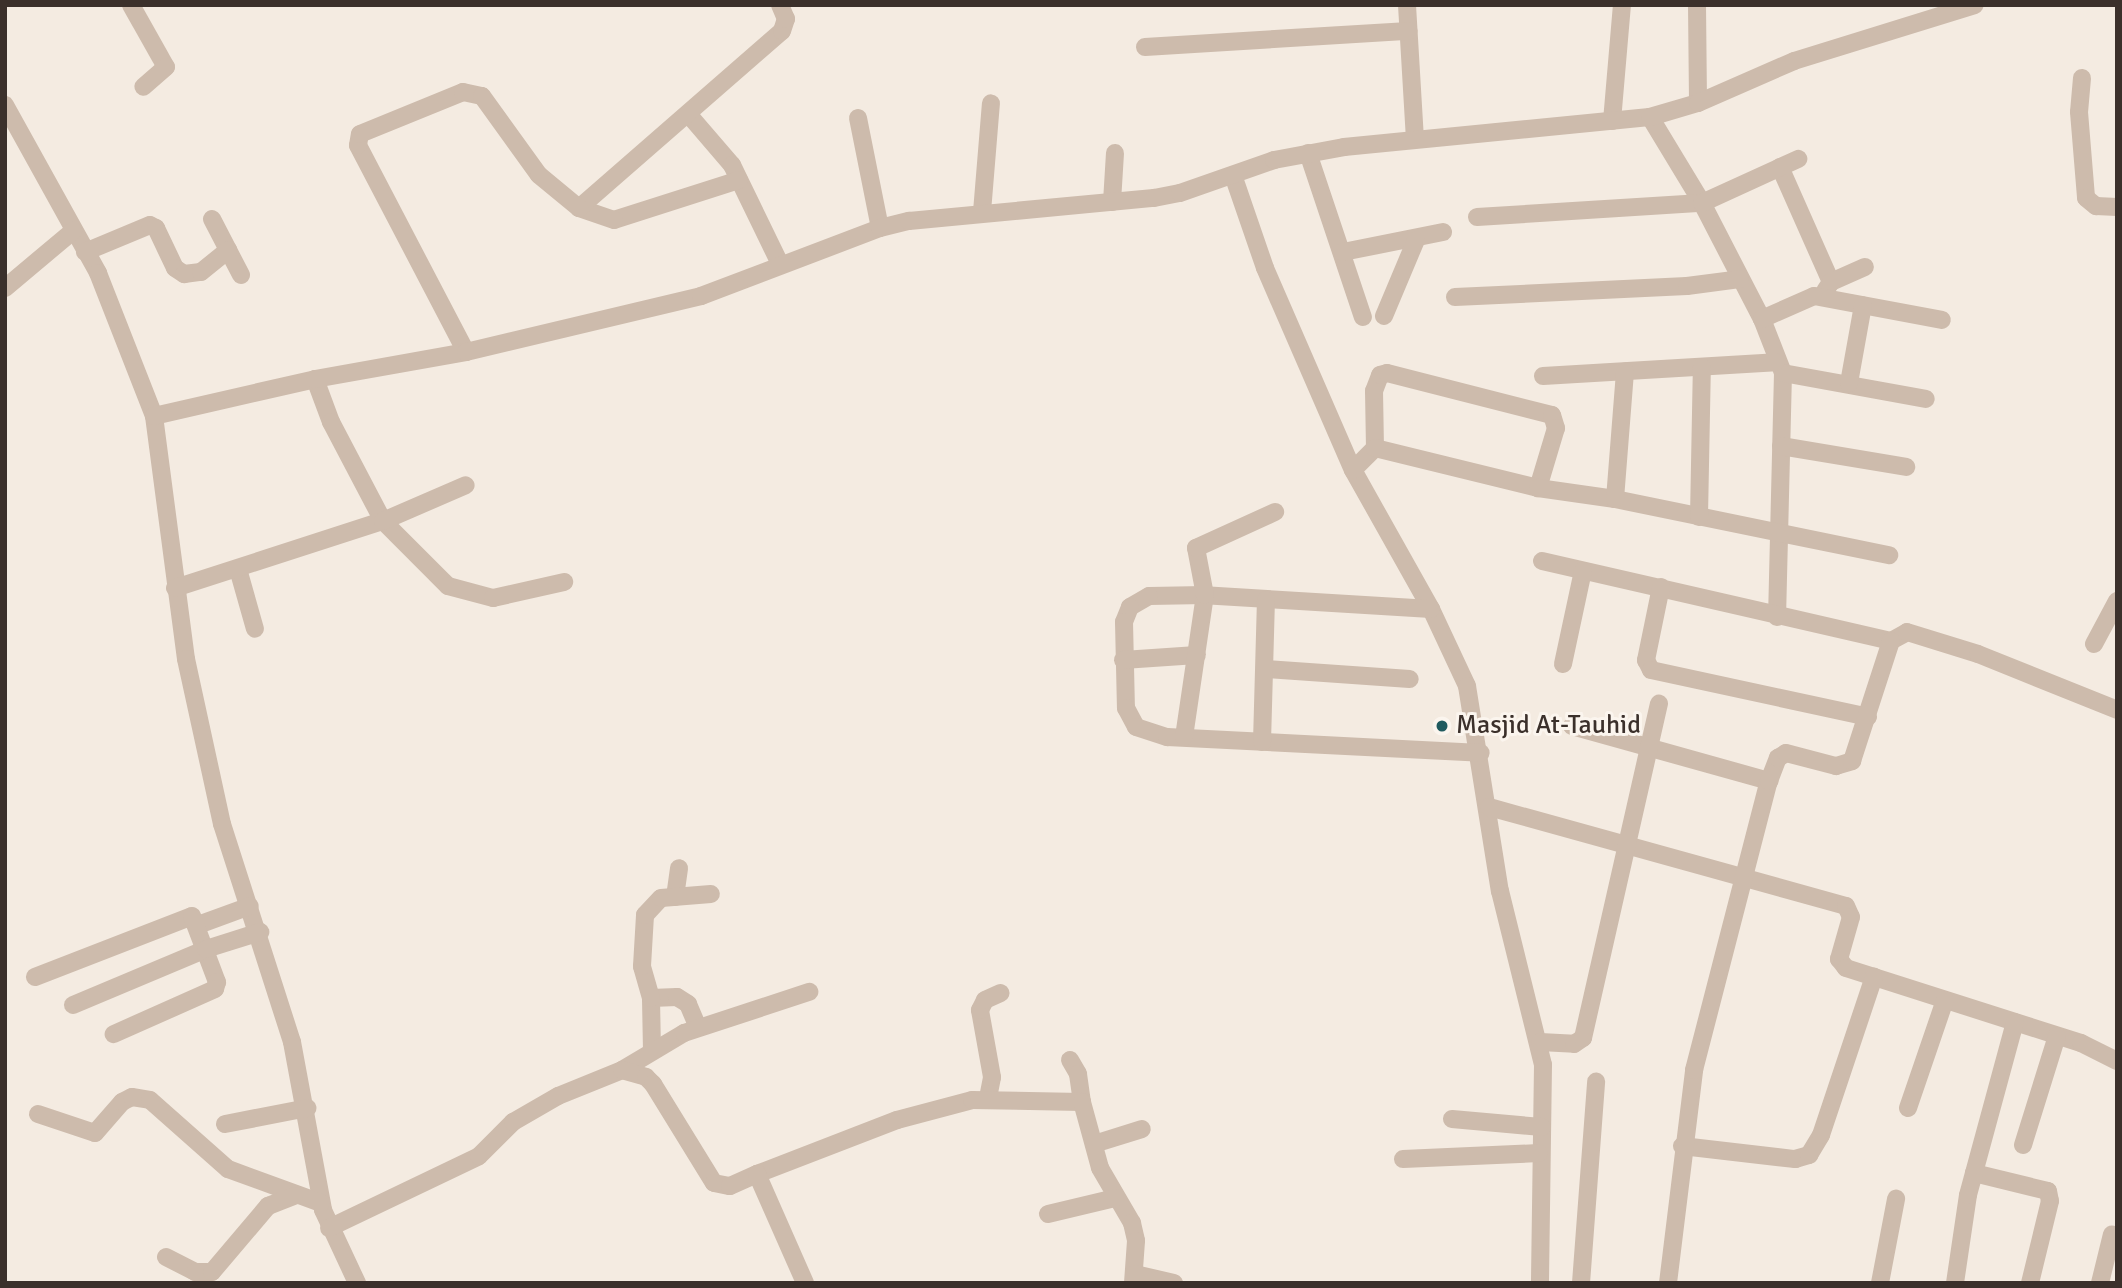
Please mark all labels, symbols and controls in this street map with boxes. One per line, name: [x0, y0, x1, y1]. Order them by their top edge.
place label: Masjid At-Tauhid: [1456, 710, 1641, 742]
marker: Masjid At-Tauhid: [1434, 718, 1450, 734]

